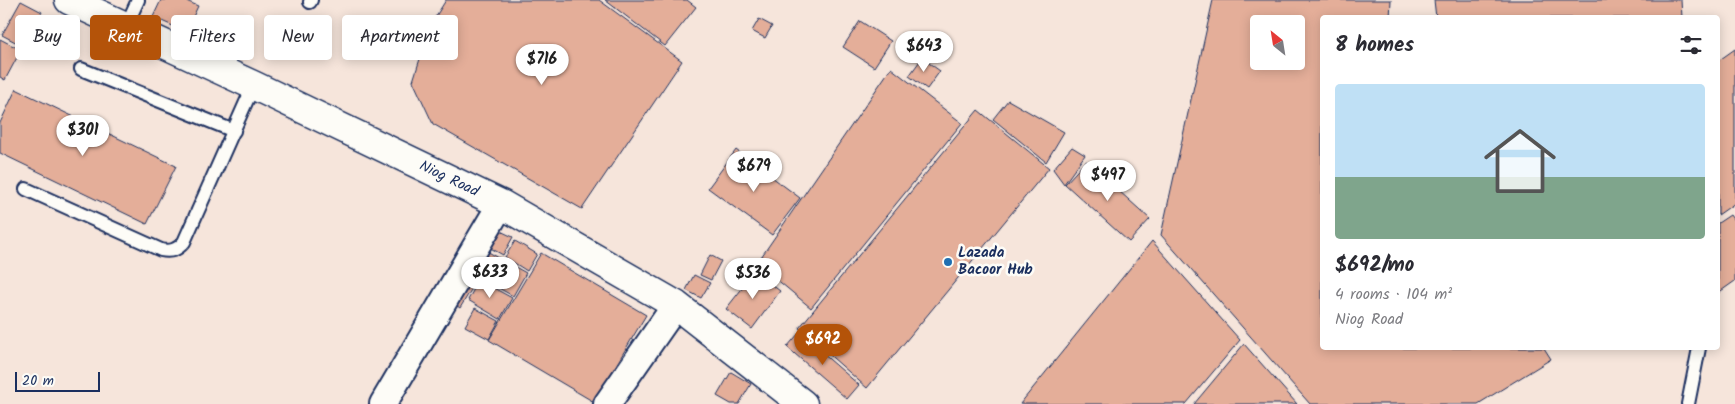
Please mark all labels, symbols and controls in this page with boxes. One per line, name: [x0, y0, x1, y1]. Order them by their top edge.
chip: Buy: [15, 15, 80, 60]
chip: Rent: [90, 15, 161, 60]
chip: Filters: [171, 15, 254, 60]
chip: New: [264, 15, 332, 60]
chip: Apartment: [342, 15, 458, 60]
north arrow: [1250, 15, 1305, 70]
map controls: [1250, 15, 1305, 70]
text: 8 homes: [1335, 29, 1414, 62]
pin: $643: [894, 30, 954, 73]
icon: filters: [1677, 31, 1705, 59]
text: $643: [906, 34, 942, 59]
pin: $716: [512, 44, 572, 86]
text: $716: [527, 47, 557, 72]
pin: $301: [53, 114, 113, 157]
icon: home: [1475, 116, 1565, 206]
text: $301: [67, 118, 99, 143]
pin: $679: [724, 150, 784, 193]
street label: Niog Road: [415, 154, 483, 204]
text: $679: [737, 154, 771, 179]
pin: $497: [1078, 160, 1138, 202]
text: $497: [1091, 163, 1125, 188]
place label: Lazada Bacoor Hub: [958, 241, 1033, 282]
text: $692/mo: [1335, 249, 1414, 282]
pin: $633: [460, 256, 520, 299]
marker: Lazada Bacoor Hub: [942, 256, 954, 268]
pin: $536: [723, 258, 783, 300]
text: $633: [472, 260, 508, 285]
text: $536: [736, 261, 771, 286]
text: 4 rooms · 104 m²: [1335, 282, 1452, 307]
text: Niog Road: [1335, 307, 1403, 332]
pin: $692: [793, 324, 853, 366]
text: $692: [805, 327, 841, 352]
scale bar: [15, 369, 100, 392]
text: 20 m: [22, 370, 54, 392]

